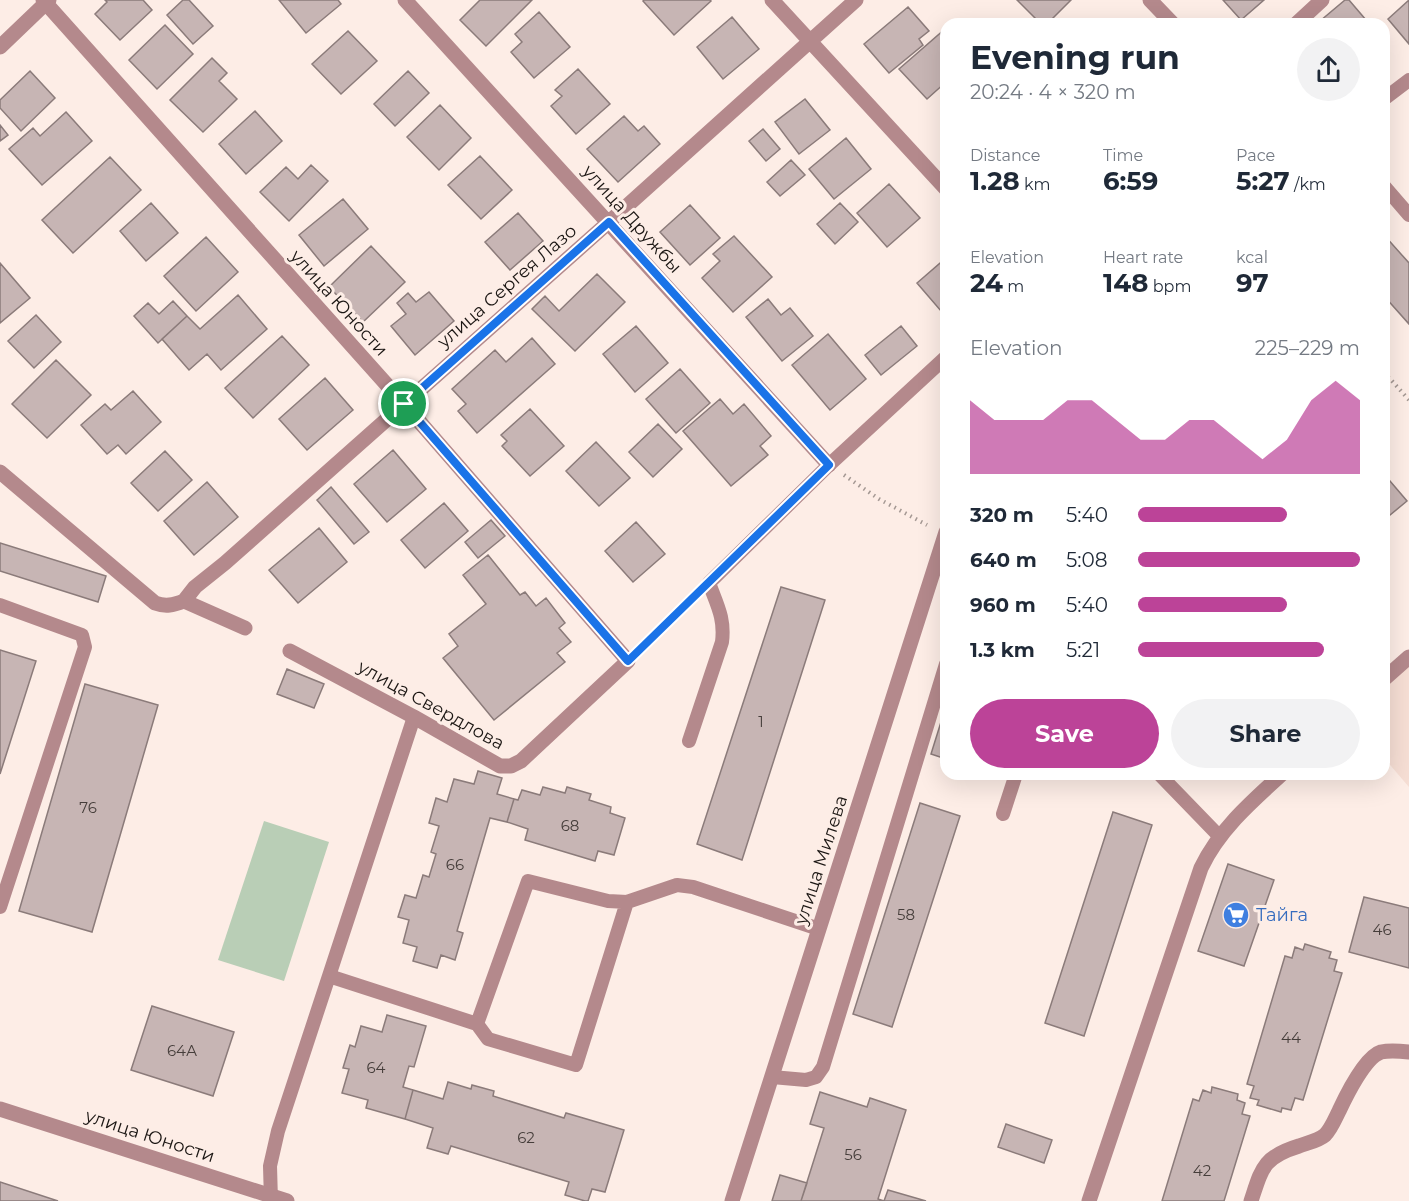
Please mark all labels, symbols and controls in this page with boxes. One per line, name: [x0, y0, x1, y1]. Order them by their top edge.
text: Evening run: [970, 37, 1180, 77]
button: share: [1297, 38, 1360, 101]
text: 20:24 · 4 × 320 m: [970, 80, 1136, 104]
text: Distance: [970, 146, 1040, 165]
text: Time: [1103, 146, 1143, 165]
text: Pace: [1236, 146, 1275, 165]
street label: улица Дружбы: [577, 160, 686, 278]
text: 1.28: [970, 165, 1020, 197]
text: 6:59: [1103, 165, 1158, 197]
text: 5:27: [1236, 165, 1290, 197]
text: km: [1020, 175, 1050, 194]
text: /km: [1290, 175, 1326, 194]
street label: улица Сергея Лазо: [432, 220, 581, 353]
street label: улица Юности: [285, 245, 392, 361]
text: Elevation: [970, 248, 1044, 267]
text: Heart rate: [1103, 248, 1183, 267]
text: kcal: [1236, 248, 1268, 267]
text: 24: [970, 267, 1003, 299]
text: 148: [1103, 267, 1149, 299]
text: 97: [1236, 267, 1269, 299]
text: m: [1003, 277, 1024, 296]
text: bpm: [1149, 277, 1191, 296]
text: Elevation: [970, 336, 1062, 360]
text: 225–229 m: [1255, 336, 1360, 360]
pin: [378, 378, 429, 429]
icon: arrive: [387, 387, 420, 420]
text: 320 m: [970, 503, 1034, 527]
text: 5:40: [1066, 503, 1108, 527]
text: 640 m: [970, 548, 1037, 572]
text: 5:08: [1066, 548, 1108, 572]
text: 960 m: [970, 593, 1036, 617]
text: 5:40: [1066, 593, 1108, 617]
text: 1.3 km: [970, 638, 1035, 662]
text: 5:21: [1066, 638, 1100, 662]
street label: улица Свердлова: [353, 655, 508, 754]
button: Save: [970, 699, 1159, 768]
button: Share: [1171, 699, 1360, 768]
house number: 1: [758, 712, 764, 731]
street label: улица Милева: [789, 793, 852, 928]
house number: 76: [79, 798, 97, 817]
house number: 68: [561, 816, 579, 835]
house number: 66: [446, 855, 464, 874]
supermarket icon: Тайга: [1221, 900, 1251, 930]
place label: Тайга: [1256, 904, 1308, 926]
house number: 58: [897, 905, 915, 924]
house number: 46: [1372, 920, 1392, 939]
house number: 44: [1281, 1028, 1301, 1047]
house number: 64А: [167, 1041, 197, 1060]
house number: 64: [366, 1058, 386, 1077]
street label: улица Юности: [81, 1104, 218, 1167]
house number: 62: [517, 1128, 535, 1147]
house number: 56: [844, 1145, 862, 1164]
house number: 42: [1193, 1161, 1211, 1180]

